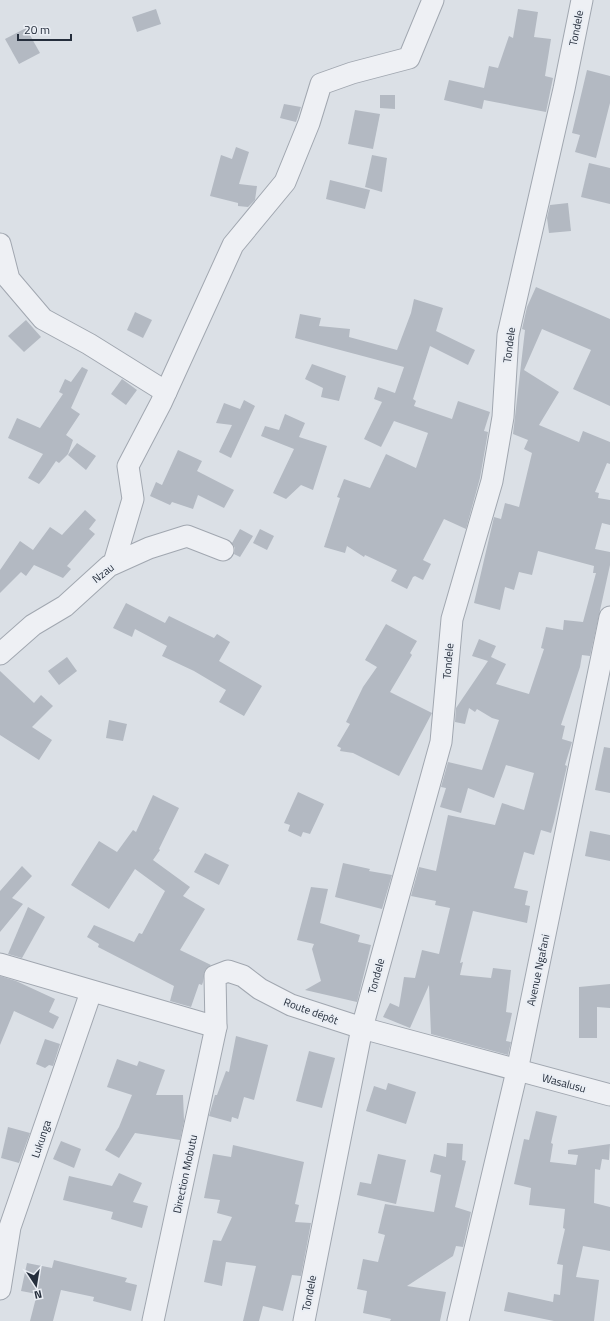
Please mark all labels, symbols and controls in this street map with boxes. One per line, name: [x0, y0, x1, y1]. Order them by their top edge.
street label: Tondele: [565, 8, 587, 47]
scale bar: [18, 16, 71, 42]
text: 20 m: [24, 20, 50, 39]
street label: Tondele: [499, 326, 519, 364]
street label: Nzau: [89, 559, 117, 587]
street label: Tondele: [438, 642, 458, 680]
street label: Avenue Ngafani: [523, 933, 553, 1007]
street label: Tondele: [364, 956, 388, 995]
street label: Route dépôt: [281, 994, 341, 1028]
street label: Wasalusu: [540, 1069, 588, 1097]
street label: Lukunga: [27, 1117, 55, 1160]
street label: Direction Mobutu: [169, 1133, 201, 1215]
north arrow: [16, 1265, 56, 1305]
street label: Tondele: [298, 1273, 320, 1312]
text: N: [33, 1286, 43, 1303]

